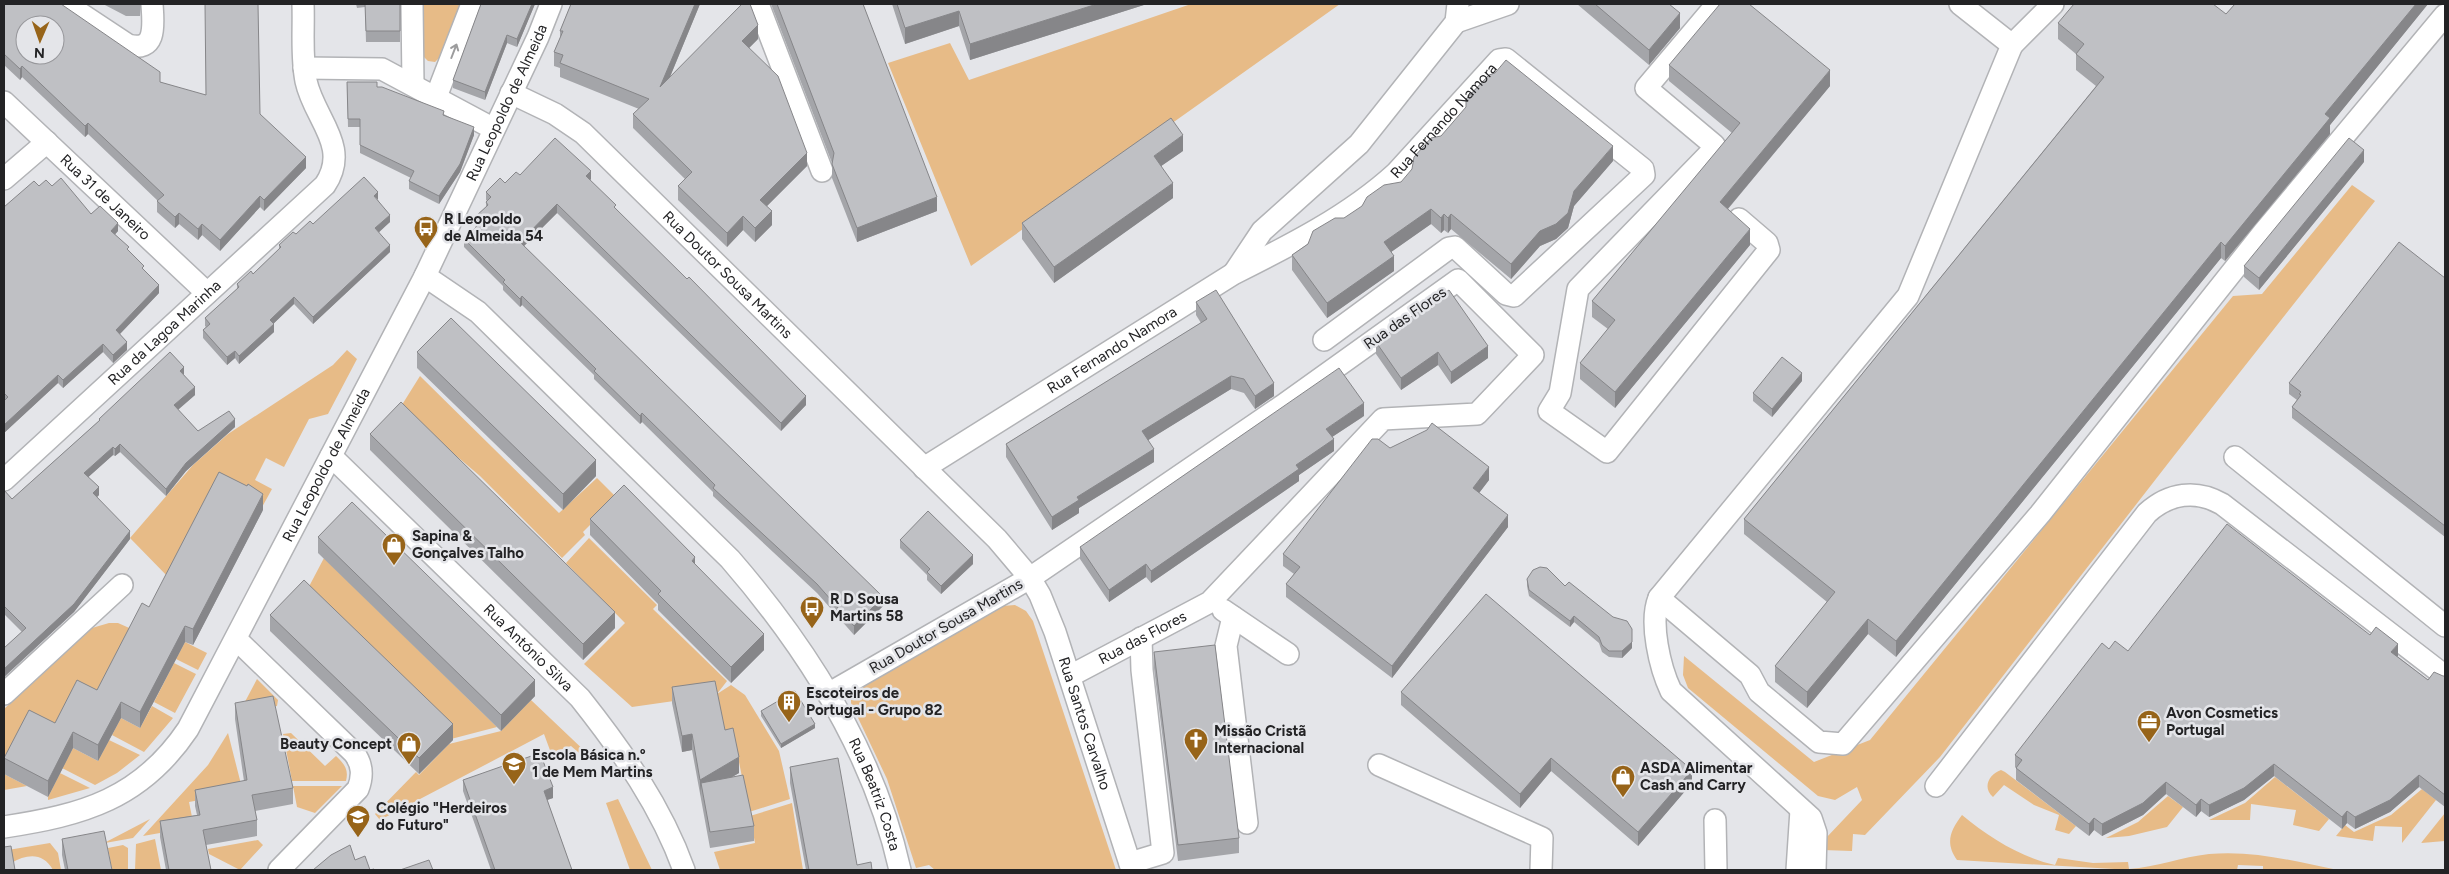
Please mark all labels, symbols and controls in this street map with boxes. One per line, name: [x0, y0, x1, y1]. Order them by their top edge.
north arrow: [15, 15, 65, 65]
street label: Rua Leopoldo de Almeida: [462, 22, 551, 184]
text: N: [34, 44, 45, 61]
one-way arrow: [449, 44, 459, 59]
street label: Rua Fernando Namora: [1387, 59, 1501, 182]
street label: Rua 31 de Janeiro: [56, 151, 154, 244]
street label: Rua Doutor Sousa Martins: [659, 207, 796, 342]
place label: R Leopoldo de Almeida 54: [444, 210, 544, 245]
bus stop icon: R Leopoldo de Almeida 54: [413, 215, 439, 249]
street label: Rua da Lagoa Marinha: [104, 276, 225, 389]
street label: Rua das Flores: [1360, 283, 1450, 353]
street label: Rua Fernando Namora: [1044, 303, 1180, 397]
street label: Rua Leopoldo de Almeida: [279, 385, 374, 545]
place label: Sapina & Gonçalves Talho: [412, 527, 524, 562]
shop icon: Sapina & Gonçalves Talho: [381, 532, 407, 566]
street label: Rua Doutor Sousa Martins: [866, 575, 1026, 677]
place label: R D Sousa Martins 58: [830, 590, 903, 625]
bus stop icon: R D Sousa Martins 58: [799, 595, 825, 629]
street label: Rua António Silva: [480, 600, 577, 695]
street label: Rua das Flores: [1096, 607, 1189, 668]
street label: Rua Santos Carvalho: [1055, 655, 1115, 792]
place label: Escoteiros de Portugal - Grupo 82: [806, 684, 943, 719]
building icon: Escoteiros de Portugal - Grupo 82: [776, 689, 802, 723]
place label: Avon Cosmetics Portugal: [2166, 704, 2278, 739]
office icon: Avon Cosmetics Portugal: [2136, 709, 2162, 743]
place label: Missão Cristã Internacional: [1214, 722, 1306, 757]
church icon: Missão Cristã Internacional: [1183, 727, 1209, 761]
shop icon: Beauty Concept: [396, 731, 422, 765]
place label: Beauty Concept: [280, 735, 392, 753]
street label: Rua Beatriz Costa: [845, 735, 904, 853]
place label: Escola Básica n.º 1 de Mem Martins: [532, 746, 653, 781]
school or university icon: Escola Básica n.º 1 de Mem Martins: [501, 751, 527, 785]
place label: ASDA Alimentar Cash and Carry: [1640, 759, 1753, 794]
shop icon: ASDA Alimentar Cash and Carry: [1610, 764, 1636, 798]
place label: Colégio "Herdeiros do Futuro": [376, 799, 507, 834]
school or university icon: Colégio "Herdeiros do Futuro": [345, 804, 371, 838]

